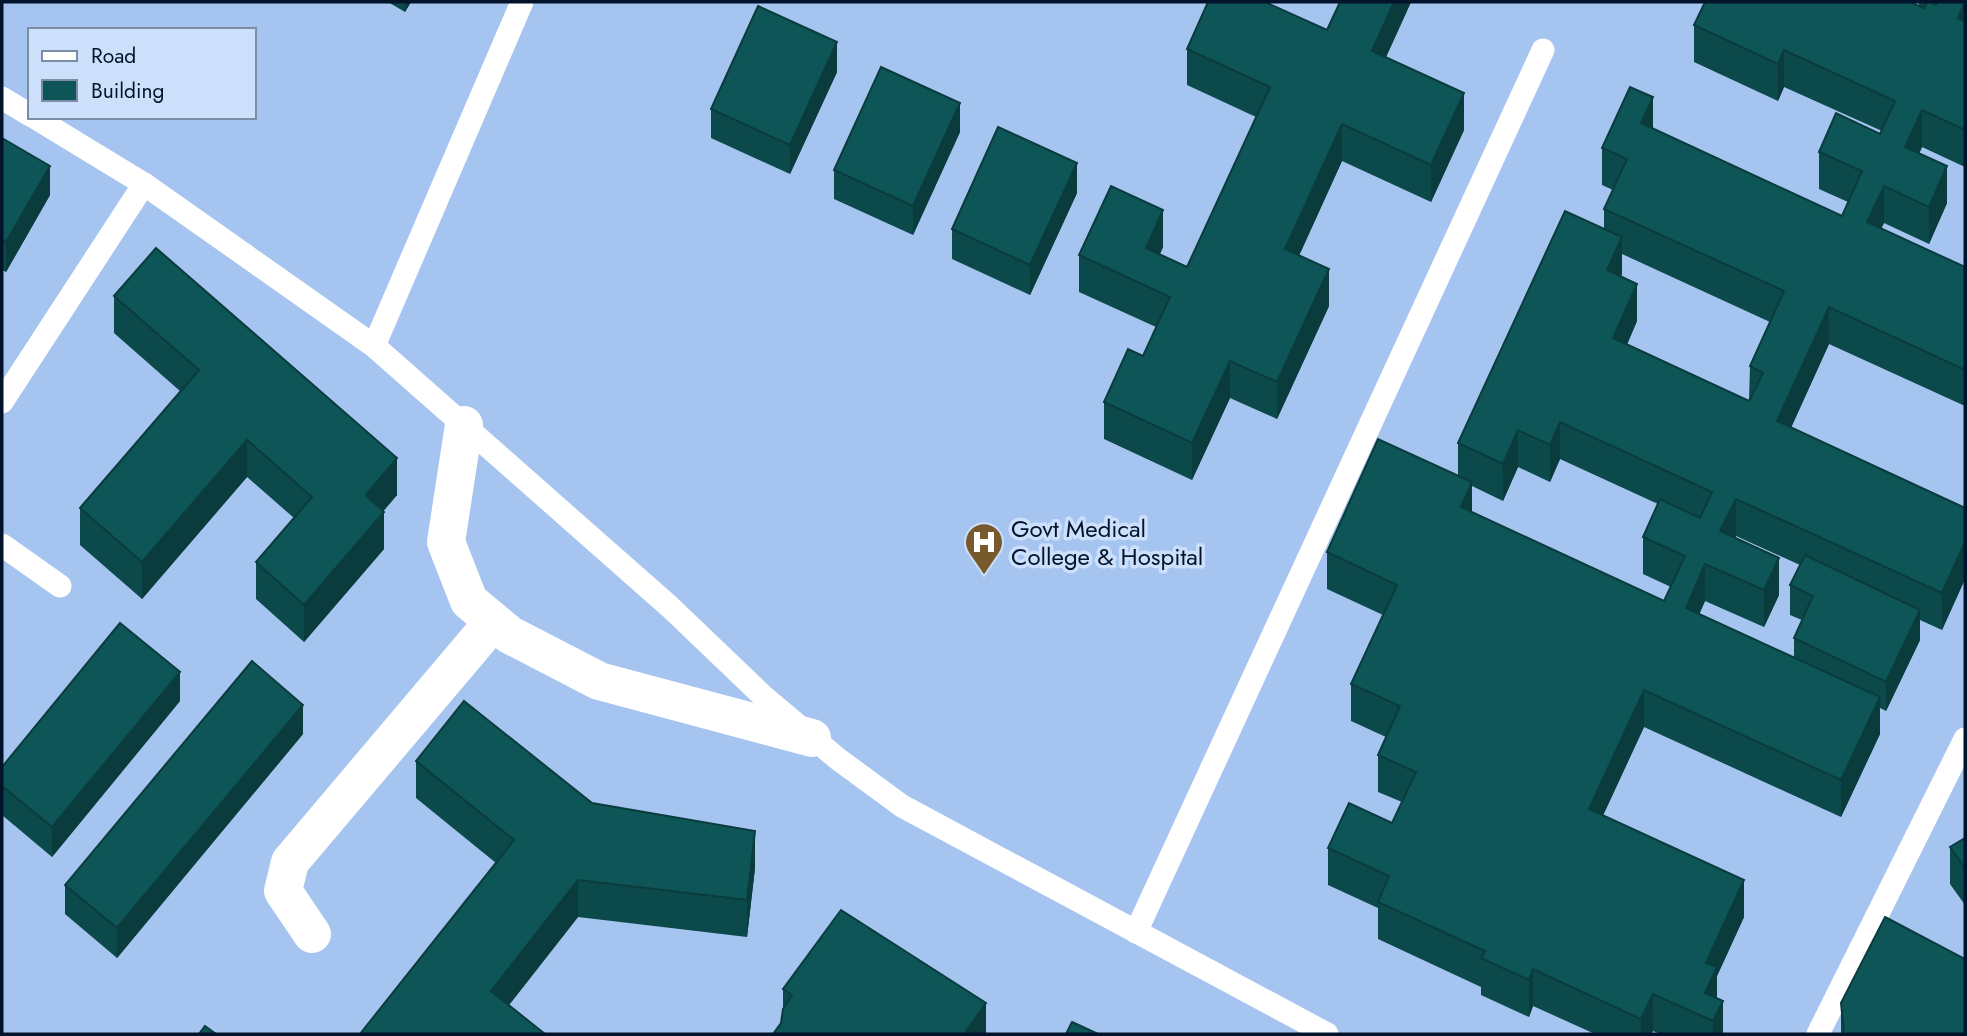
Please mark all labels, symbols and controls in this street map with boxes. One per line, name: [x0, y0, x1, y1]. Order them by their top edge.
legend: [28, 28, 256, 119]
text: Road: [91, 41, 136, 71]
text: Building: [91, 76, 164, 106]
place label: Govt Medical College & Hospital: [1011, 511, 1203, 574]
hospital icon: Govt Medical College & Hospital: [963, 521, 1005, 576]

